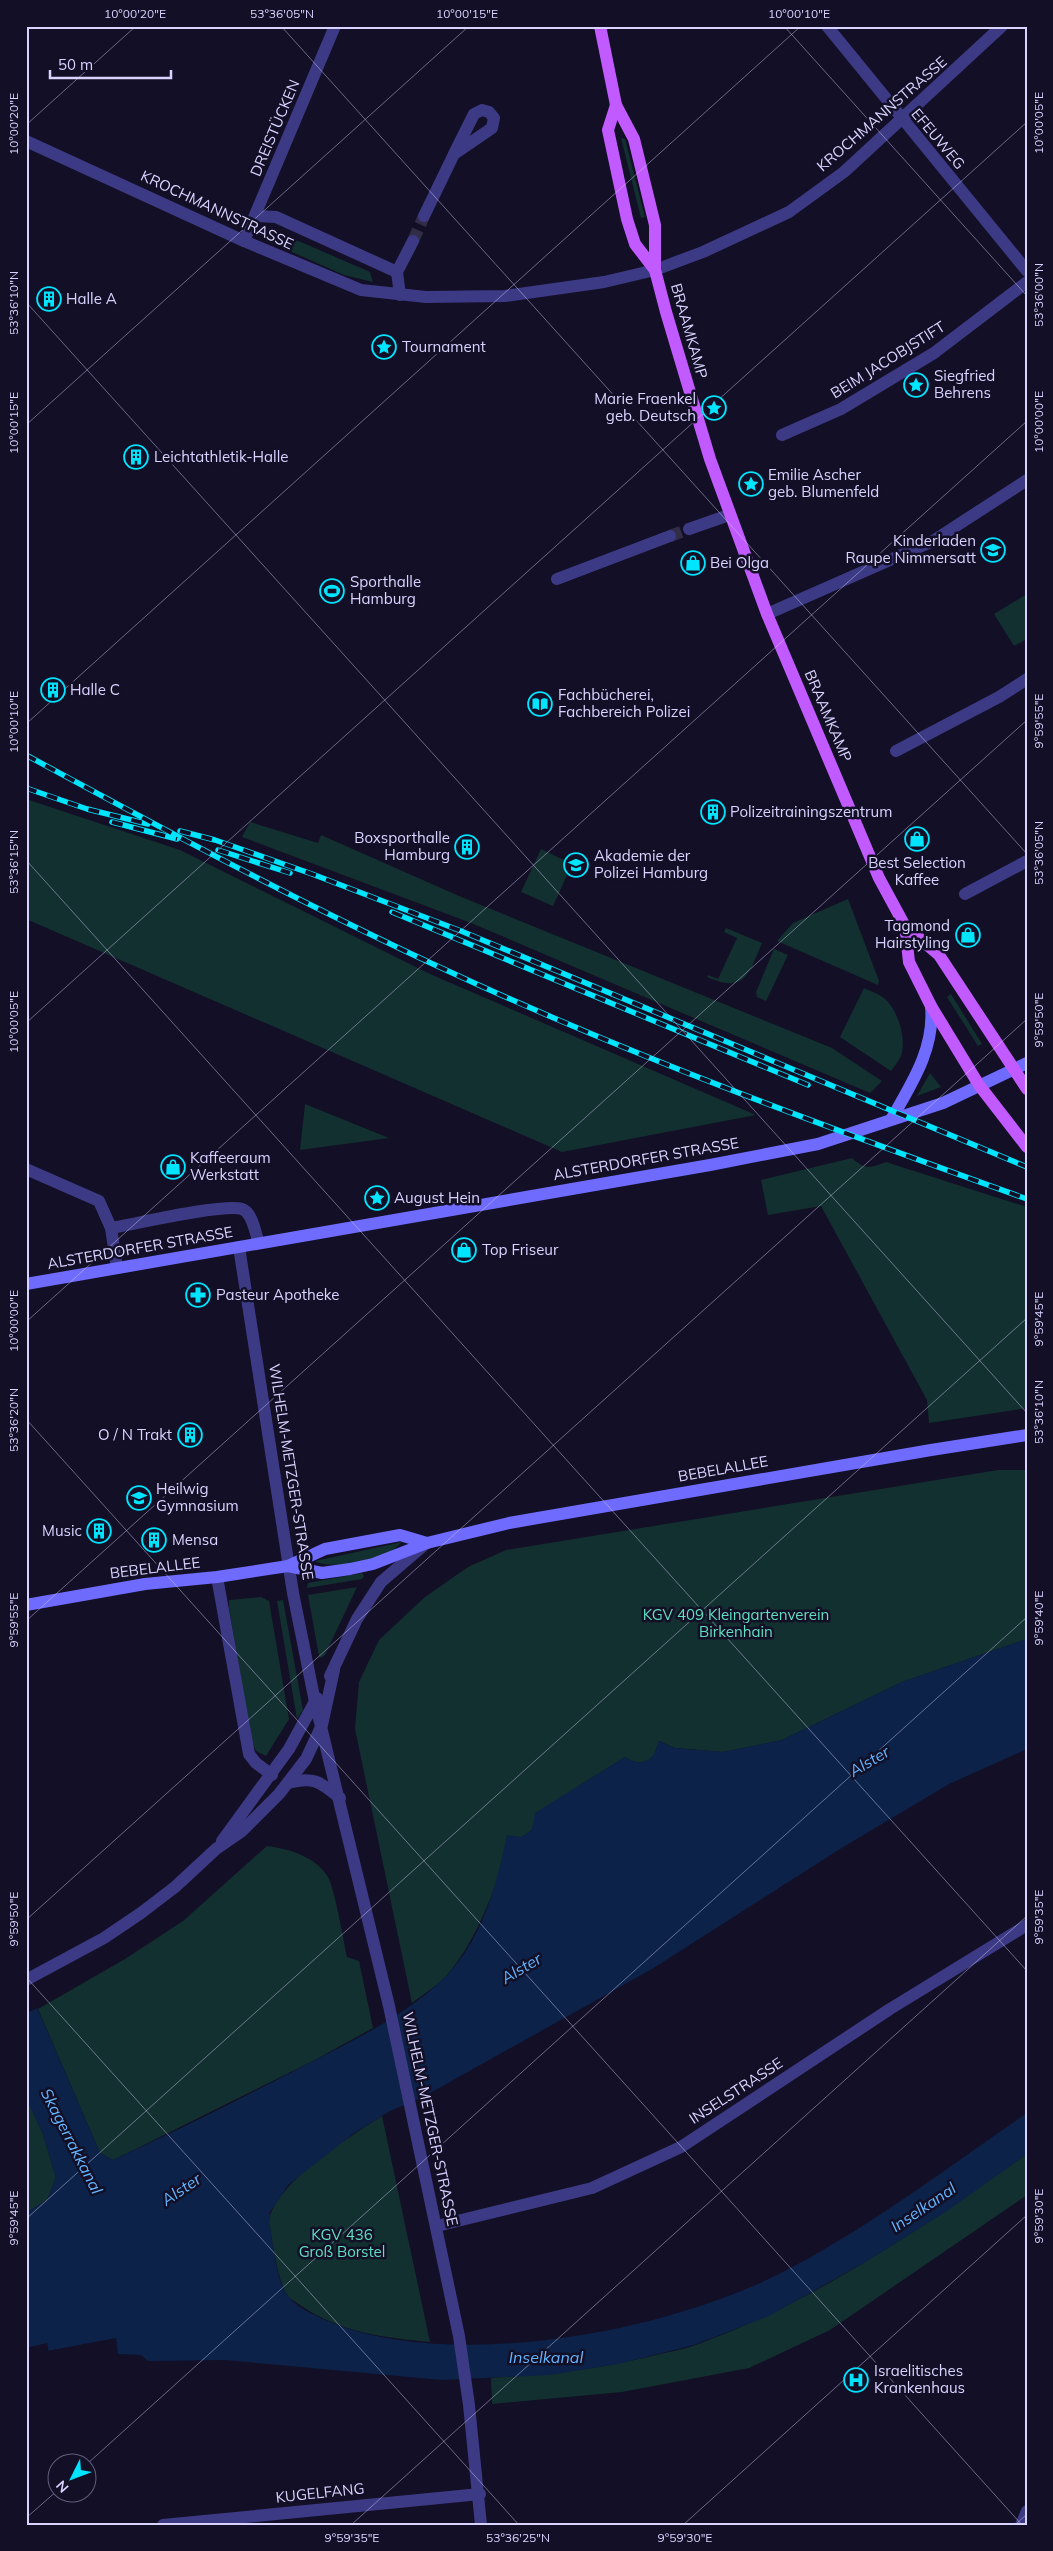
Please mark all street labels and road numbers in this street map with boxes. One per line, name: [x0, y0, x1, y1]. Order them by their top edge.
street label: KROCHMANNSTRASSE: [813, 52, 951, 175]
street label: DREISTÜCKEN: [246, 77, 303, 179]
street label: EFEUWEG: [907, 104, 969, 173]
street label: KROCHMANNSTRASSE: [138, 166, 297, 253]
street label: BRAAMKAMP: [667, 281, 712, 381]
street label: BEIM JACOBJSTIFT: [827, 317, 949, 402]
street label: BRAAMKAMP: [801, 667, 856, 765]
street label: ALSTERDORFER STRASSE: [552, 1133, 740, 1184]
street label: ALSTERDORFER STRASSE: [46, 1222, 234, 1273]
street label: WILHELM-METZGER-STRASSE: [265, 1362, 318, 1582]
street label: BEBELALLEE: [676, 1451, 770, 1486]
street label: BEBELALLEE: [109, 1553, 201, 1582]
street label: WILHELM-METZGER-STRASSE: [398, 2010, 463, 2228]
street label: INSELSTRASSE: [685, 2053, 786, 2128]
street label: KUGELFANG: [275, 2478, 365, 2507]

